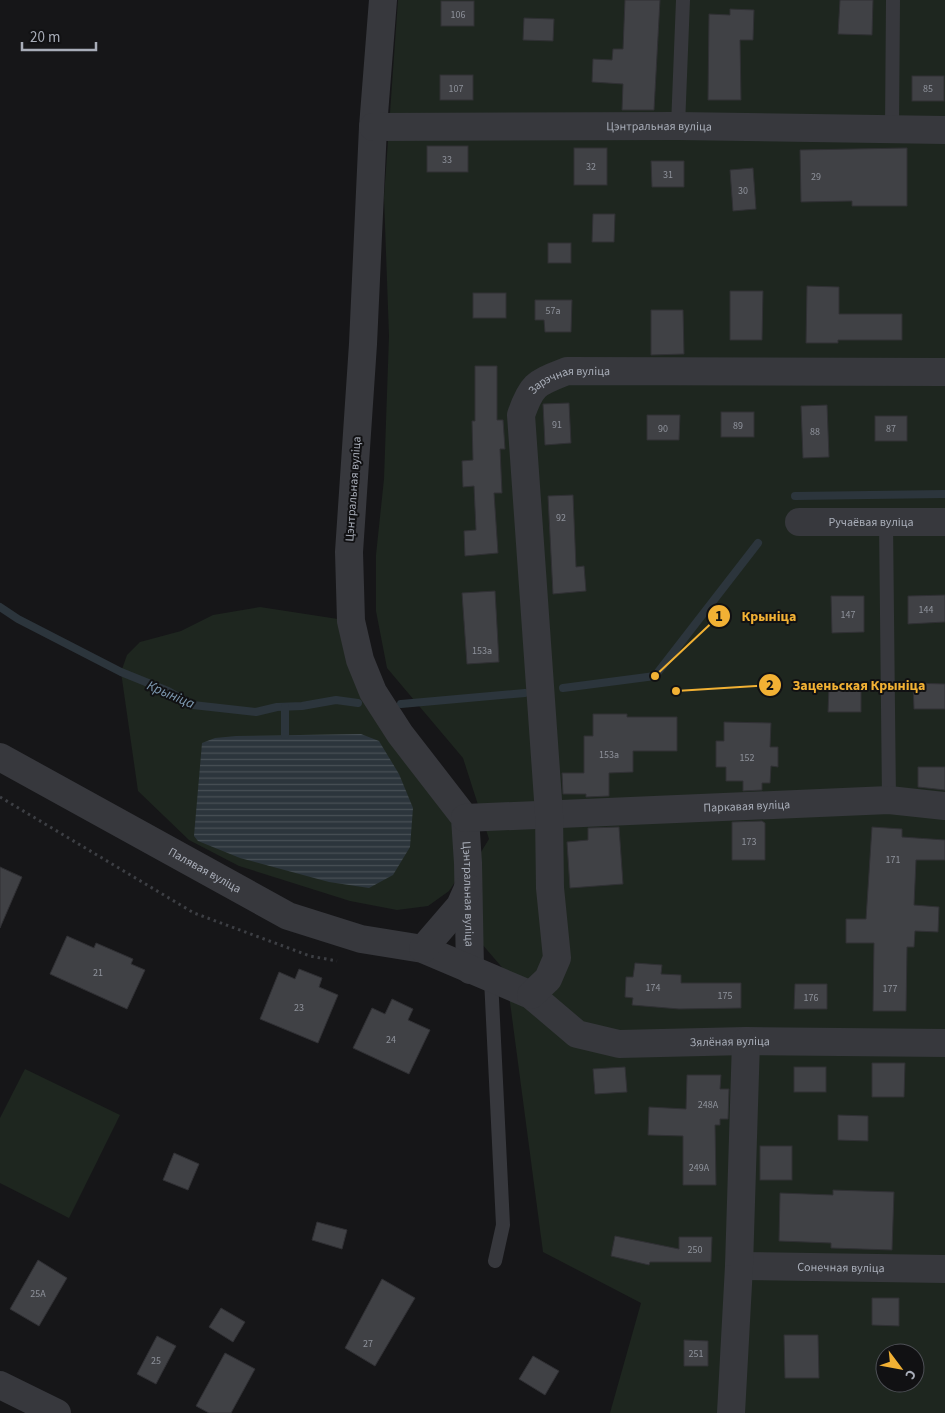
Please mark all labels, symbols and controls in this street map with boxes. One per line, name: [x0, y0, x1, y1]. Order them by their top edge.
house number: 106: [451, 8, 465, 22]
scale bar: [22, 20, 96, 52]
text: 20 m: [30, 27, 60, 48]
house number: 107: [449, 82, 463, 96]
house number: 85: [923, 82, 933, 96]
street label: Цэнтральная вуліца: [606, 118, 712, 136]
house number: 33: [442, 153, 452, 167]
house number: 32: [586, 160, 596, 174]
house number: 31: [663, 168, 673, 182]
house number: 29: [811, 170, 821, 184]
house number: 30: [738, 184, 748, 198]
house number: 57а: [546, 304, 560, 318]
street label: Зарэчная вуліца: [524, 363, 610, 398]
house number: 91: [552, 418, 562, 432]
house number: 89: [733, 419, 743, 433]
house number: 90: [658, 422, 668, 436]
house number: 87: [886, 422, 896, 436]
house number: 88: [810, 425, 820, 439]
street label: Цэнтральная вуліца: [341, 436, 366, 542]
house number: 92: [556, 511, 566, 525]
street label: Ручаёвая вуліца: [828, 514, 914, 531]
callout: Крыніца: [706, 602, 806, 631]
house number: 144: [919, 603, 933, 617]
text: 1: [715, 606, 723, 627]
text: Крыніца: [742, 607, 796, 627]
house number: 147: [841, 608, 855, 622]
house number: 153а: [472, 644, 492, 658]
callout: Заценьская Крыніца: [758, 670, 936, 699]
text: 2: [766, 675, 774, 696]
water label: Крыніца: [144, 676, 198, 714]
text: Заценьская Крыніца: [793, 676, 925, 696]
house number: 153а: [599, 748, 619, 762]
house number: 152: [740, 751, 754, 765]
street label: Паркавая вуліца: [703, 796, 791, 817]
house number: 173: [742, 835, 756, 849]
street label: Цэнтральная вуліца: [458, 841, 478, 947]
street label: Палявая вуліца: [165, 844, 244, 898]
house number: 171: [886, 853, 900, 867]
house number: 21: [93, 966, 103, 980]
house number: 174: [646, 981, 660, 995]
house number: 177: [883, 982, 897, 996]
house number: 175: [718, 989, 732, 1003]
house number: 176: [804, 991, 818, 1005]
house number: 23: [294, 1001, 304, 1015]
house number: 24: [386, 1033, 396, 1047]
street label: Зялёная вуліца: [690, 1033, 770, 1051]
house number: 248А: [698, 1098, 719, 1112]
house number: 249А: [689, 1161, 710, 1175]
house number: 250: [688, 1243, 702, 1257]
street label: Сонечная вуліца: [797, 1259, 885, 1277]
house number: 25А: [30, 1287, 46, 1301]
house number: 27: [363, 1337, 373, 1351]
north arrow: [875, 1343, 925, 1393]
house number: 251: [689, 1347, 703, 1361]
house number: 25: [151, 1354, 161, 1368]
text: С: [900, 1366, 921, 1383]

